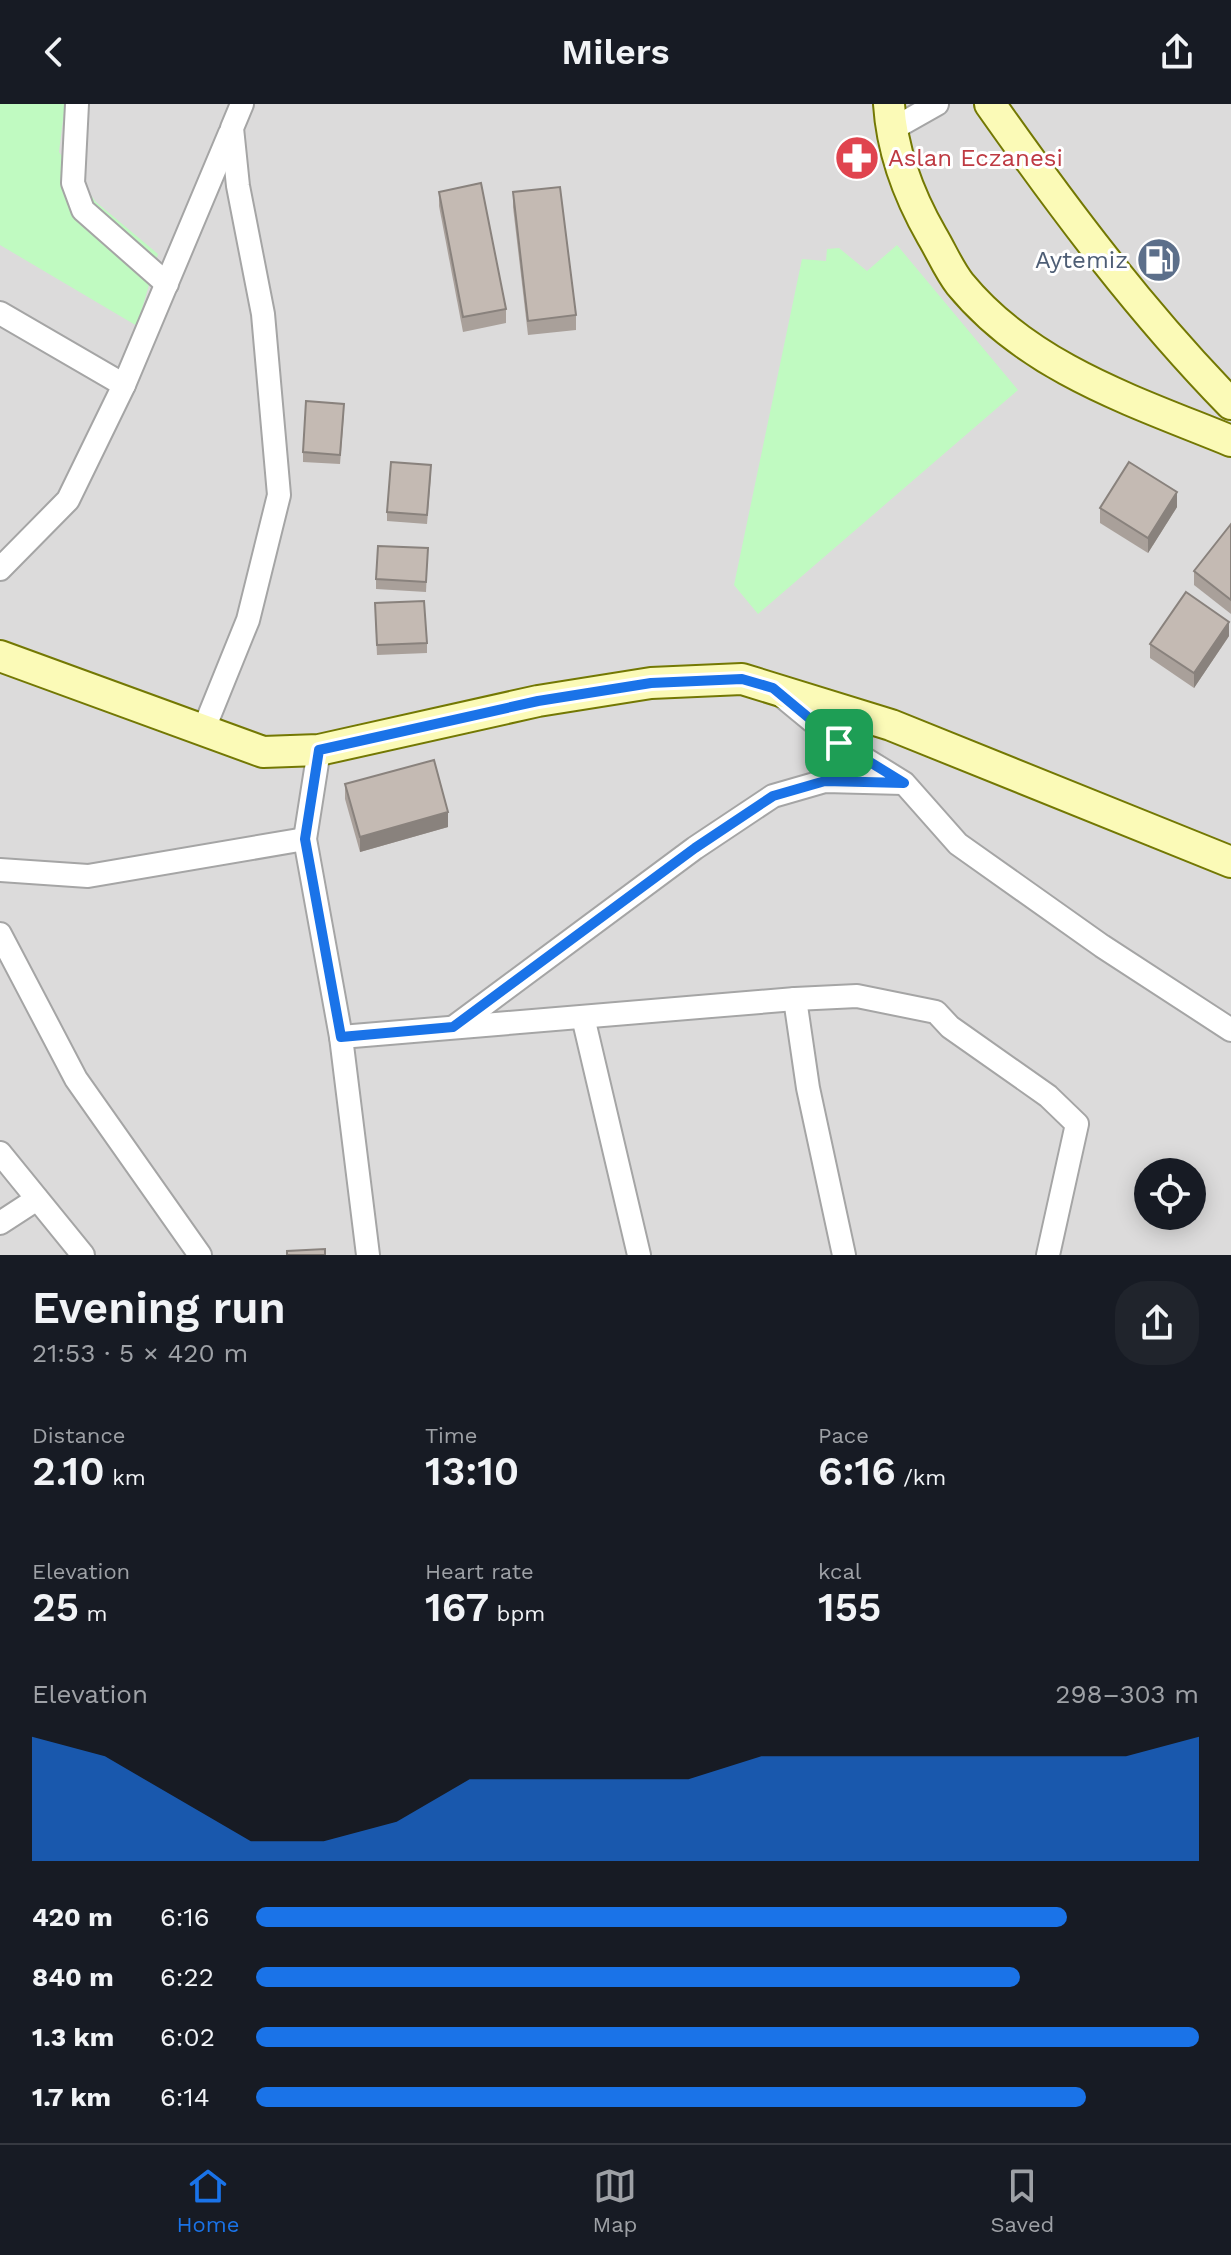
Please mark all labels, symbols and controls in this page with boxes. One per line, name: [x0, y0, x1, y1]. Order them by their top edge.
icon: back: [32, 30, 76, 74]
icon: share: [1155, 30, 1199, 74]
text: Milers: [561, 31, 670, 73]
pharmacy icon: Aslan Eczanesi: [833, 134, 881, 182]
place label: Aslan Eczanesi: [888, 144, 1063, 172]
fuel station icon: Aytemiz: [1135, 236, 1183, 284]
place label: Aytemiz: [1035, 246, 1128, 274]
pin: [805, 709, 873, 777]
icon: arrive: [817, 721, 861, 765]
map controls: [1134, 1158, 1206, 1230]
button: locate: [1134, 1158, 1206, 1230]
button: share: [1115, 1281, 1199, 1365]
text: Evening run: [32, 1282, 286, 1334]
text: 21:53 · 5 × 420 m: [32, 1338, 248, 1368]
text: Distance: [32, 1423, 126, 1448]
text: Time: [425, 1423, 477, 1448]
text: Pace: [818, 1423, 869, 1448]
text: 2.10: [32, 1448, 105, 1495]
text: 13:10: [425, 1448, 519, 1495]
text: 6:16: [818, 1448, 896, 1495]
text: km: [105, 1465, 146, 1490]
text: /km: [896, 1465, 946, 1490]
text: Elevation: [32, 1559, 130, 1584]
text: Heart rate: [425, 1559, 534, 1584]
text: kcal: [818, 1559, 862, 1584]
text: 25: [32, 1584, 79, 1631]
text: 167: [425, 1584, 489, 1631]
text: 155: [818, 1584, 881, 1631]
text: m: [79, 1601, 107, 1626]
text: bpm: [489, 1601, 545, 1626]
text: Elevation: [32, 1679, 148, 1709]
text: 298–303 m: [1055, 1679, 1199, 1709]
text: 420 m: [32, 1902, 113, 1932]
text: 6:16: [160, 1902, 209, 1932]
text: 840 m: [32, 1962, 114, 1992]
text: 6:22: [160, 1962, 214, 1992]
text: 1.3 km: [32, 2022, 114, 2052]
text: 6:02: [160, 2022, 215, 2052]
text: 1.7 km: [32, 2082, 111, 2112]
text: 6:14: [160, 2082, 210, 2112]
tab: Home: [177, 2164, 239, 2237]
tab: Map: [593, 2164, 637, 2237]
tab: Saved: [991, 2164, 1054, 2237]

